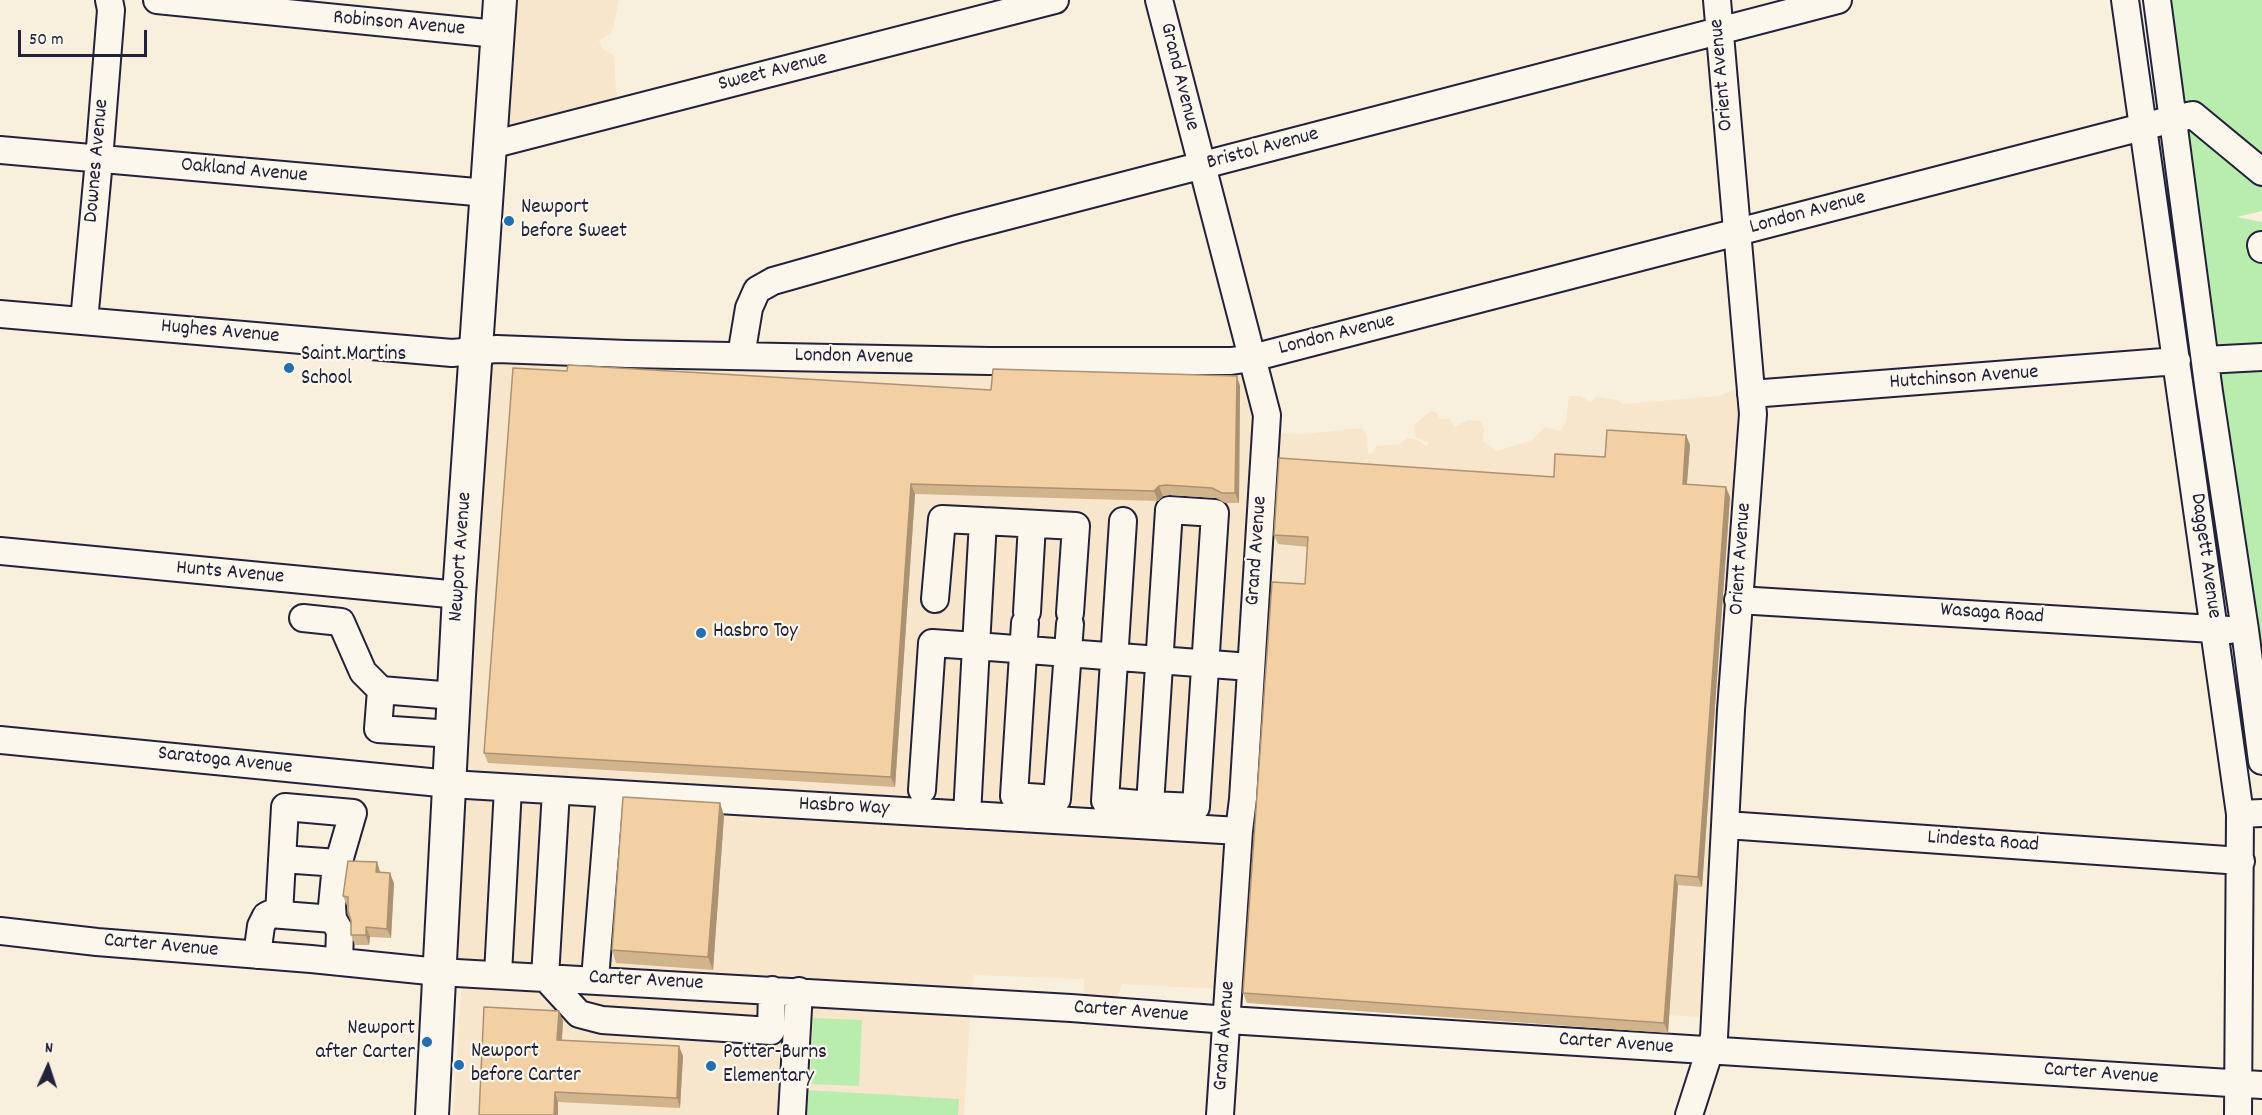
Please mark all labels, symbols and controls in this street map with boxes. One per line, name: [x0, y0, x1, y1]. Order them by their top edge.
street label: Robinson Avenue: [332, 7, 466, 43]
scale bar: [21, 18, 150, 56]
street label: Orient Avenue: [1706, 18, 1740, 132]
street label: Grand Avenue: [1152, 21, 1204, 133]
text: 50 m: [29, 28, 64, 53]
street label: Sweet Avenue: [716, 47, 830, 99]
street label: Downes Avenue: [80, 98, 116, 224]
street label: Bristol Avenue: [1204, 123, 1322, 177]
street label: Oakland Avenue: [180, 154, 308, 190]
street label: London Avenue: [1747, 186, 1869, 242]
place label: Newport before Sweet: [521, 196, 627, 246]
marker: Newport before Sweet: [502, 214, 516, 228]
street label: London Avenue: [1276, 309, 1398, 363]
street label: Hughes Avenue: [160, 315, 280, 351]
place label: Saint Martins School: [301, 343, 406, 393]
street label: London Avenue: [794, 344, 914, 372]
marker: Saint Martins School: [282, 361, 296, 375]
street label: Hutchinson Avenue: [1889, 361, 2039, 397]
street label: Newport Avenue: [445, 491, 479, 623]
street label: Daggett Avenue: [2183, 492, 2225, 620]
street label: Grand Avenue: [1242, 495, 1274, 607]
street label: Orient Avenue: [1726, 502, 1758, 616]
street label: Hunts Avenue: [175, 557, 285, 591]
street label: Wasaga Road: [1939, 599, 2045, 631]
place label: Hasbro Toy: [713, 620, 798, 646]
marker: Hasbro Toy: [694, 626, 708, 640]
street label: Saratoga Avenue: [156, 742, 294, 782]
street label: Hasbro Way: [798, 793, 890, 823]
street label: Lindesta Road: [1926, 827, 2040, 859]
street label: Carter Avenue: [103, 929, 219, 965]
street label: Carter Avenue: [588, 966, 704, 998]
street label: Grand Avenue: [1210, 980, 1242, 1092]
street label: Carter Avenue: [1073, 996, 1189, 1030]
place label: Newport after Carter: [315, 1017, 415, 1067]
street label: Carter Avenue: [1558, 1028, 1674, 1062]
marker: Newport after Carter: [420, 1035, 434, 1049]
north arrow: [18, 1037, 78, 1097]
text: N: [44, 1037, 54, 1060]
place label: Newport before Carter: [471, 1040, 581, 1090]
place label: Potter-Burns Elementary: [723, 1041, 827, 1091]
marker: Newport before Carter: [452, 1058, 466, 1072]
street label: Carter Avenue: [2043, 1058, 2159, 1092]
marker: Potter-Burns Elementary: [704, 1059, 718, 1073]

